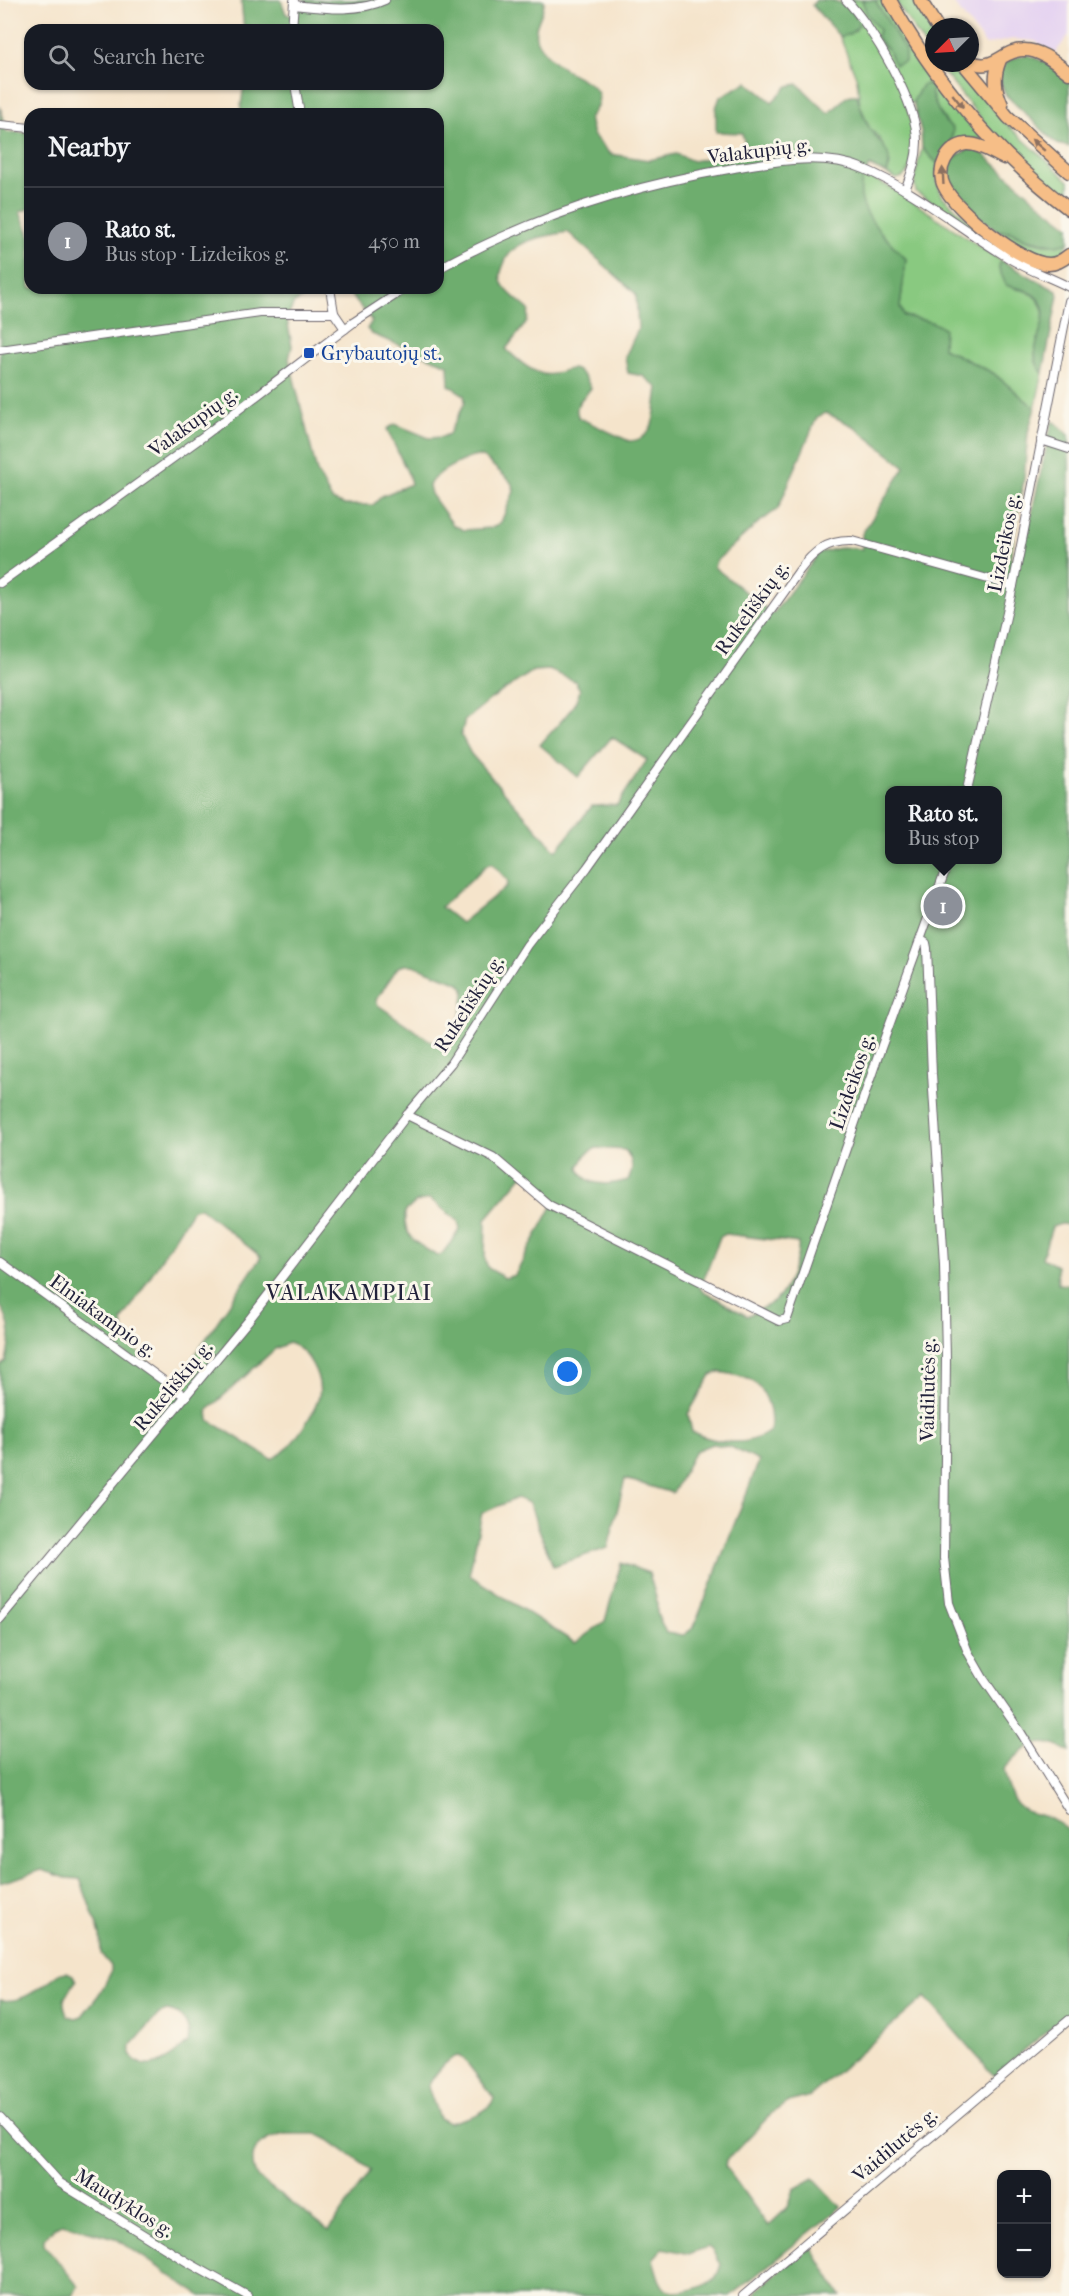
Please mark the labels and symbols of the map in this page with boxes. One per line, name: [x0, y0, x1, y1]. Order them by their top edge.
north arrow: [925, 18, 979, 72]
one-way arrow: [951, 93, 964, 108]
street label: Valakupių g.: [705, 133, 812, 169]
one-way arrow: [1031, 139, 1046, 152]
one-way arrow: [939, 166, 948, 185]
place label: Grybautojų st.: [321, 342, 442, 365]
marker: Grybautojų st.: [302, 346, 316, 360]
street label: Valakupių g.: [143, 382, 242, 462]
street label: Lizdeikos g.: [983, 492, 1025, 594]
street label: Rukeliškių g.: [710, 556, 794, 659]
pin: 1: [924, 884, 962, 928]
street label: Rukeliškių g.: [429, 951, 509, 1057]
street label: Lizdeikos g.: [825, 1031, 879, 1133]
street label: Elniakampio g.: [45, 1270, 161, 1362]
district label: VALAKAMPIAI: [265, 1280, 432, 1306]
street label: Rukeliškių g.: [129, 1336, 217, 1436]
street label: Vaidilutės g.: [916, 1338, 940, 1443]
your location: [553, 1357, 582, 1386]
street label: Vaidilutės g.: [847, 2103, 942, 2188]
street label: Maudyklos g.: [70, 2164, 178, 2242]

